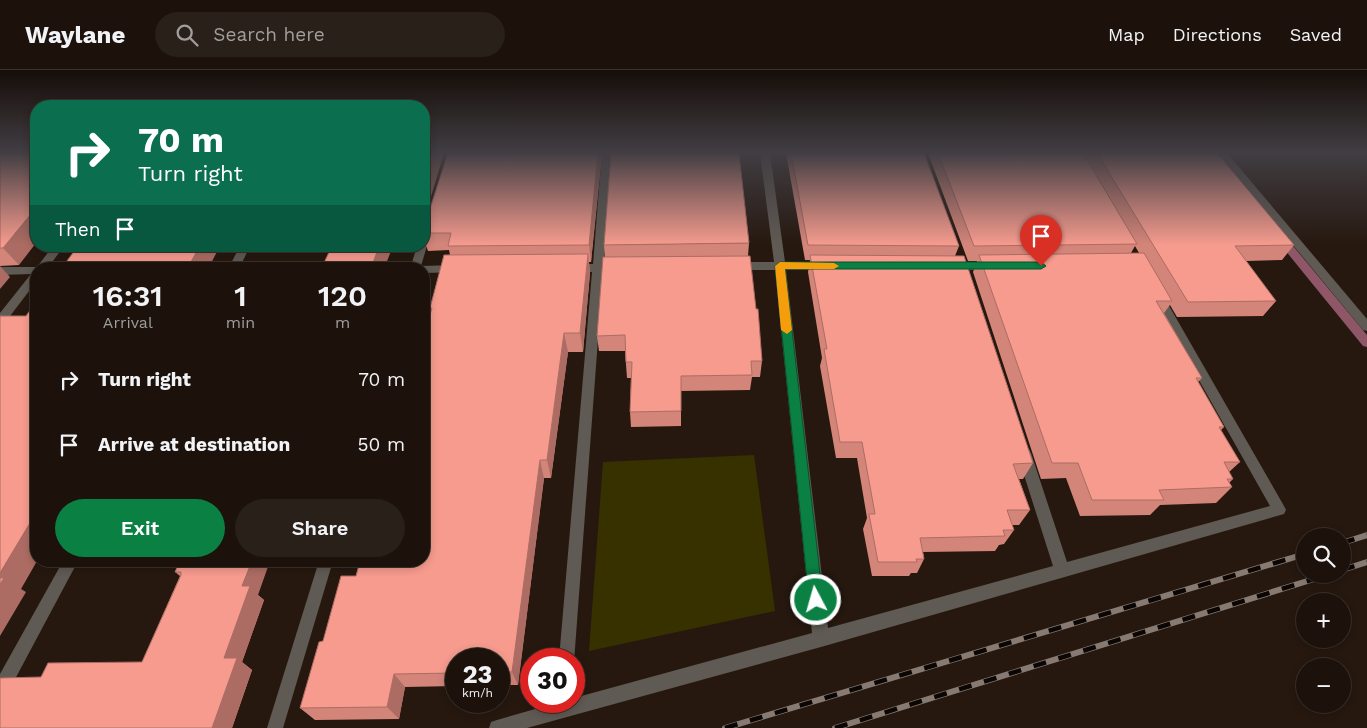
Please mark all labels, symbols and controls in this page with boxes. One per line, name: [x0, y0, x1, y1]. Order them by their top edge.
search box: [155, 12, 505, 57]
text: Waylane: [25, 21, 125, 49]
icon: search: [173, 21, 201, 49]
text: Search here: [213, 23, 325, 46]
text: Map: [1108, 24, 1145, 45]
text: Directions: [1173, 24, 1262, 45]
text: Saved: [1290, 24, 1342, 45]
text: 70 m: [138, 119, 224, 161]
icon: right: [55, 120, 120, 185]
text: Turn right: [138, 161, 243, 186]
icon: arrive: [111, 215, 139, 243]
pin: [1020, 215, 1062, 266]
text: Then: [55, 218, 101, 241]
icon: arrive: [1027, 222, 1055, 250]
text: 16:31: [93, 278, 163, 313]
text: 1: [234, 278, 247, 313]
text: 120: [318, 278, 367, 313]
text: Arrival: [103, 313, 153, 332]
text: min: [226, 313, 255, 332]
text: m: [335, 313, 350, 332]
icon: right: [55, 366, 83, 394]
text: Turn right: [98, 368, 191, 391]
text: 70 m: [358, 368, 405, 391]
icon: arrive: [55, 431, 83, 459]
text: Arrive at destination: [98, 433, 290, 456]
text: 50 m: [358, 433, 405, 456]
button: Exit: [55, 499, 225, 557]
button: Share: [235, 499, 405, 557]
map controls: [1296, 528, 1351, 713]
button: search: [1296, 528, 1351, 583]
position arrow: [789, 573, 841, 625]
button: +: [1296, 593, 1351, 648]
speed limit sign: 30: [520, 648, 585, 713]
button: −: [1296, 658, 1351, 713]
text: 23: [463, 660, 492, 689]
text: km/h: [462, 686, 493, 700]

